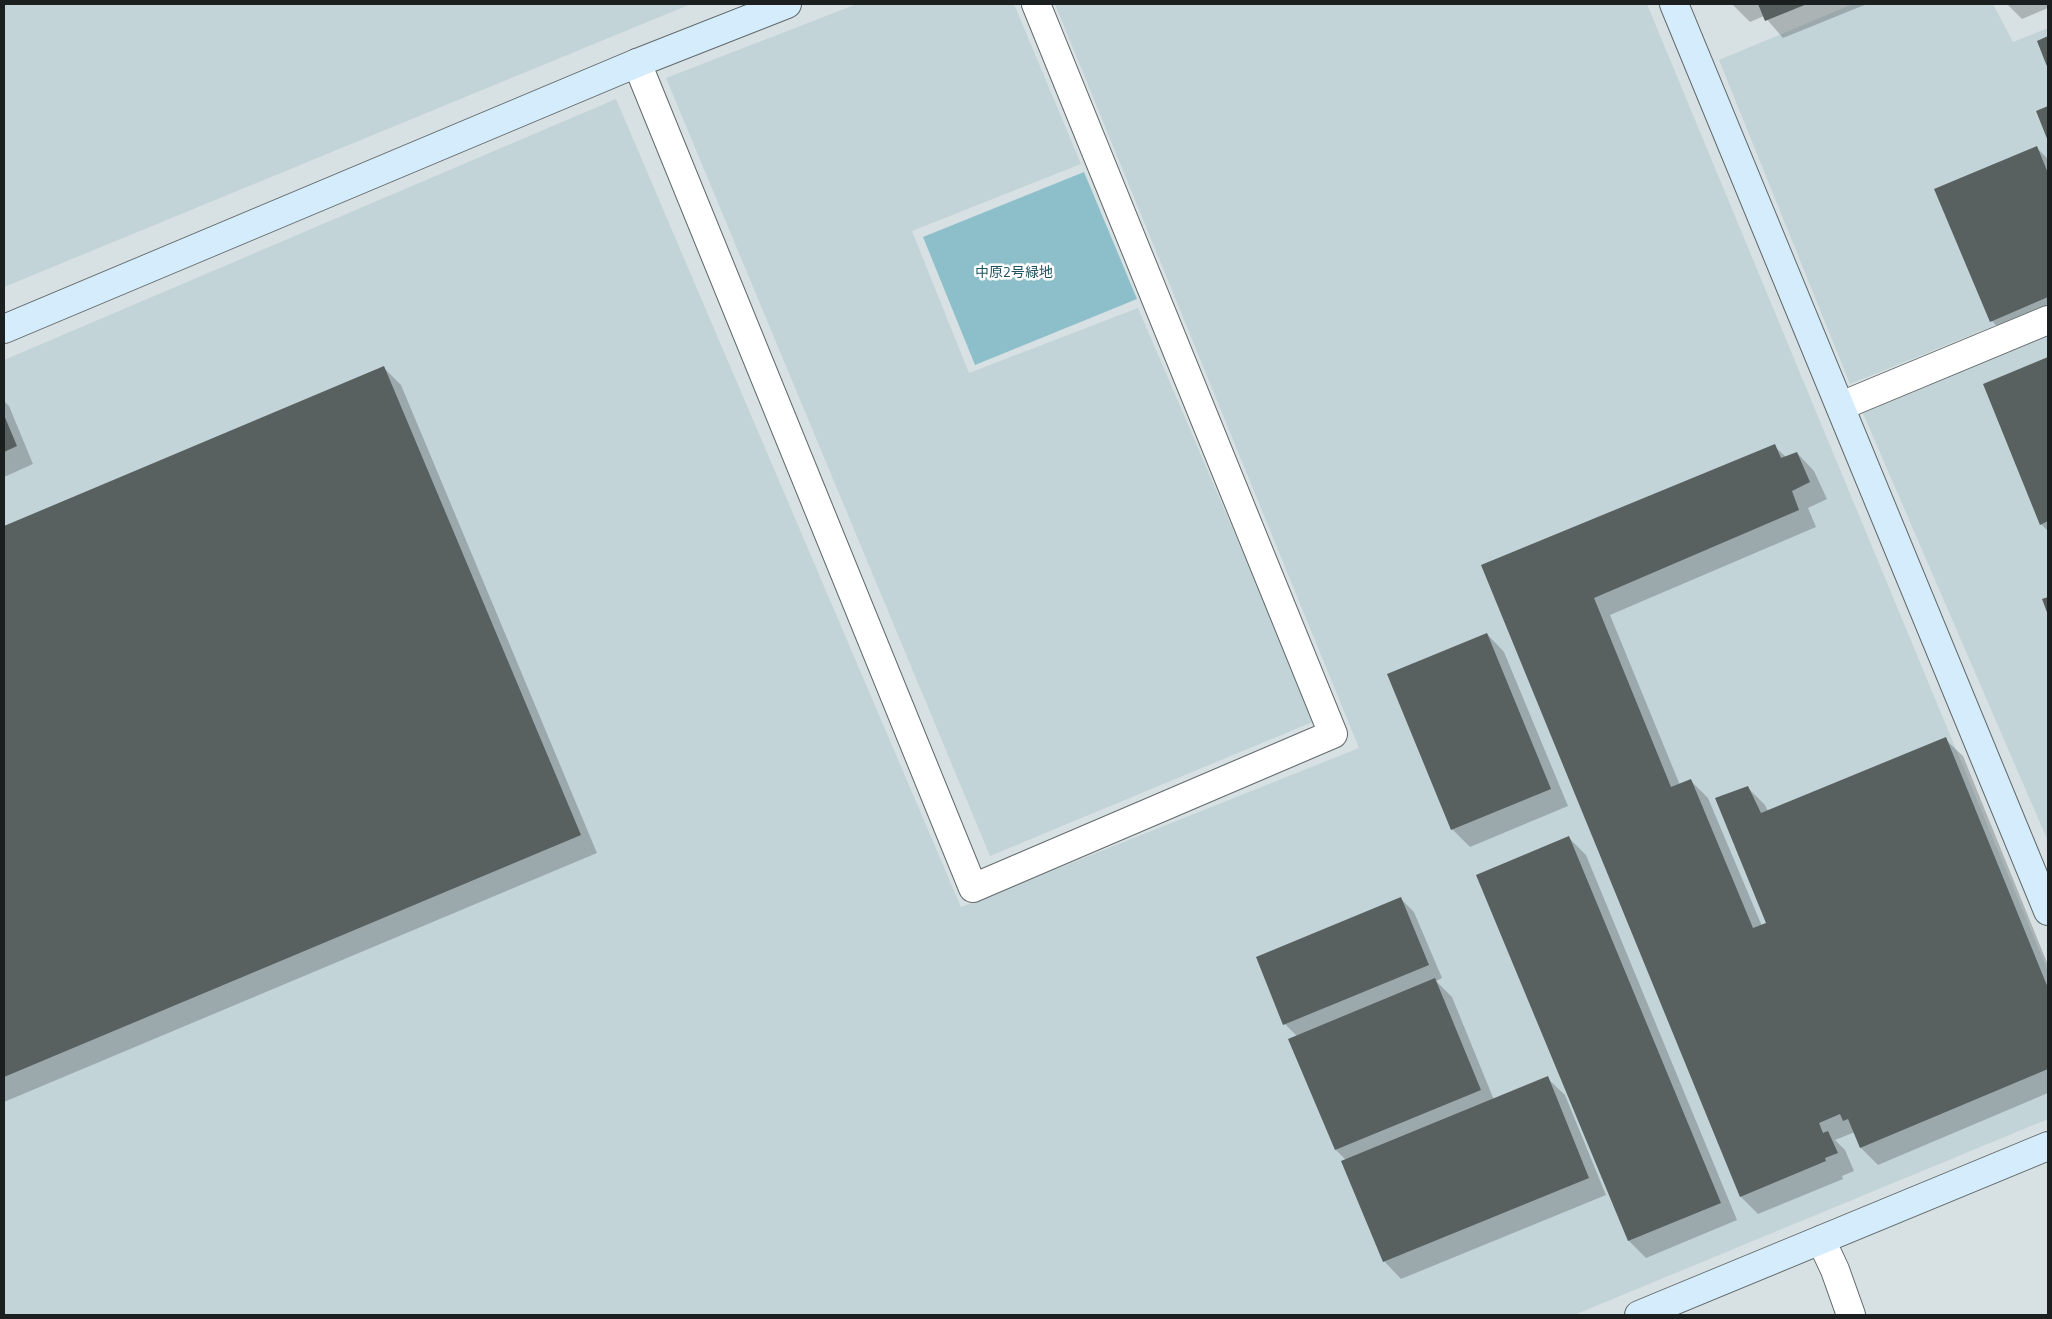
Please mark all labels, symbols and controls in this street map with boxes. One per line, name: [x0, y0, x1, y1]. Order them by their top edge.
park label: 中原2号緑地: [975, 266, 1053, 282]

